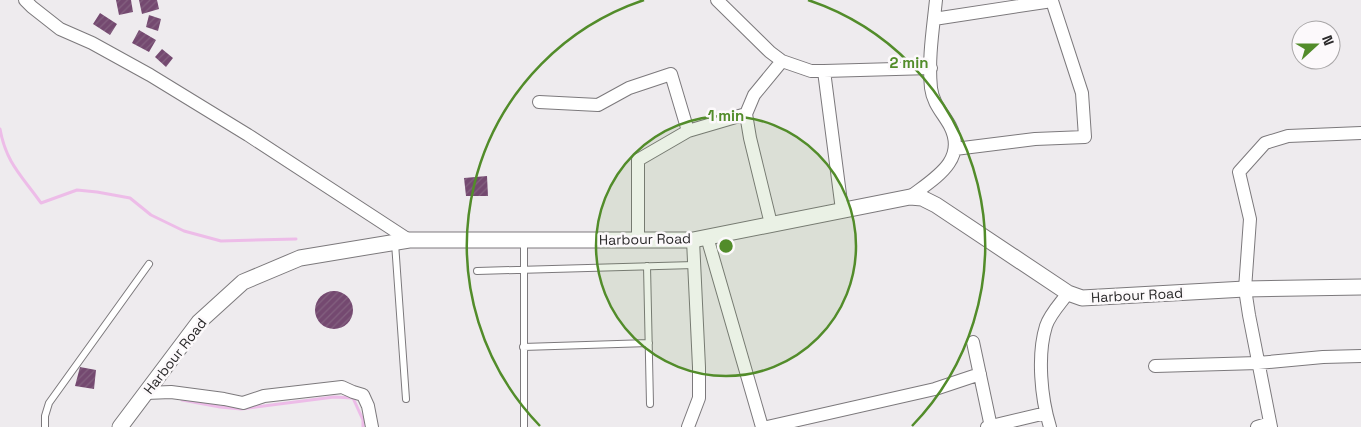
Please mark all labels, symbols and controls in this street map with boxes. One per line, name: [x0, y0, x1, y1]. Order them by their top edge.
north arrow: [1291, 20, 1341, 70]
text: N: [1318, 33, 1338, 48]
text: 2 min: [890, 53, 928, 72]
text: 1 min: [708, 106, 744, 125]
street label: Harbour Road: [599, 229, 691, 249]
centre of rings: [717, 237, 735, 255]
street label: Harbour Road: [1091, 284, 1183, 306]
street label: Harbour Road: [140, 314, 210, 398]

